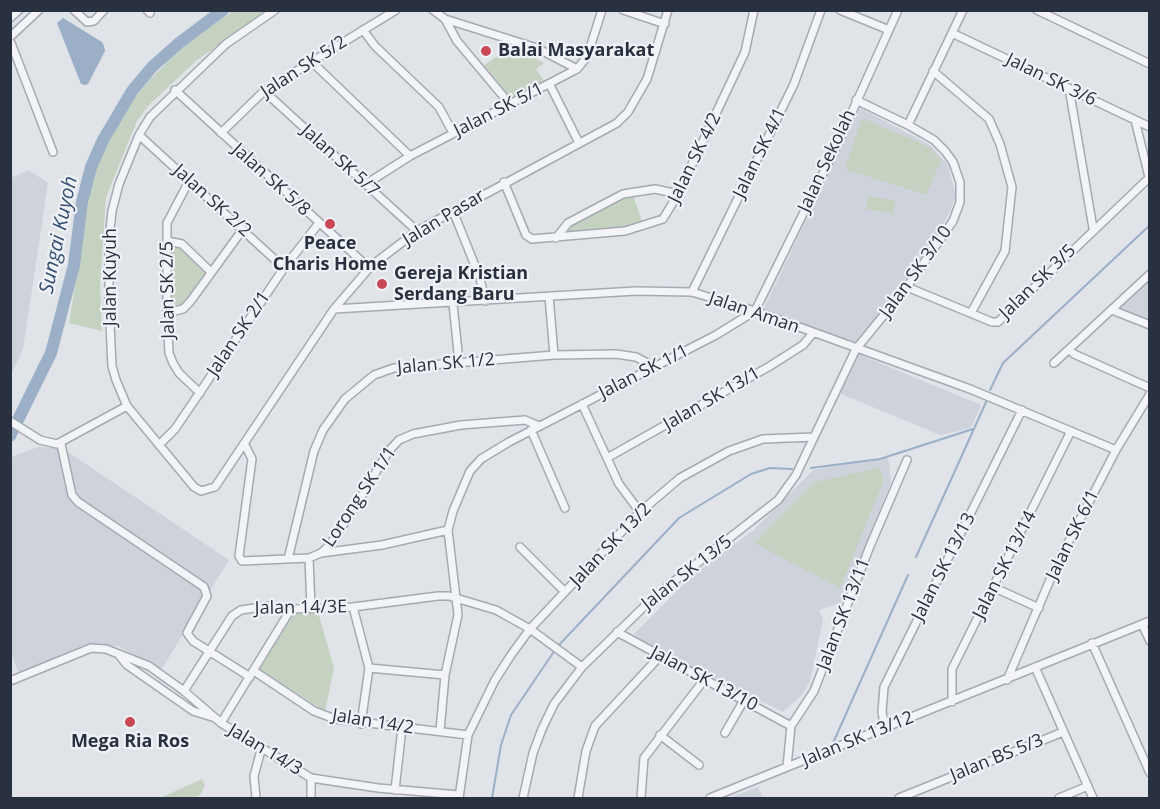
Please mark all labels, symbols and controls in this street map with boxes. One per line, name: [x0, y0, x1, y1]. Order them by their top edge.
street label: Jalan SK 5/2: [257, 31, 351, 103]
place label: Balai Masyarakat: [498, 40, 654, 62]
marker: Balai Masyarakat: [479, 44, 493, 58]
street label: Jalan SK 3/6: [1002, 49, 1100, 111]
street label: Jalan SK 5/1: [451, 78, 547, 142]
street label: Jalan SK 4/1: [729, 104, 791, 202]
street label: Jalan Sekolah: [794, 106, 860, 216]
street label: Jalan SK 4/2: [664, 109, 726, 207]
street label: Jalan SK 5/7: [296, 120, 384, 202]
street label: Jalan SK 5/8: [227, 139, 315, 221]
street label: Jalan SK 2/2: [168, 160, 256, 242]
water label: Sungai Kuyoh: [35, 174, 83, 296]
street label: Jalan Pasar: [399, 185, 489, 251]
marker: Peace Charis Home: [323, 217, 337, 231]
street label: Jalan SK 3/10: [875, 222, 957, 322]
street label: Jalan Kuyuh: [100, 228, 122, 326]
place label: Peace Charis Home: [273, 233, 387, 276]
street label: Jalan SK 3/5: [995, 240, 1081, 324]
street label: Jalan SK 2/5: [156, 241, 180, 339]
place label: Gereja Kristian Serdang Baru: [394, 263, 528, 306]
marker: Gereja Kristian Serdang Baru: [375, 277, 389, 291]
street label: Jalan SK 2/1: [203, 287, 275, 381]
street label: Jalan Aman: [706, 287, 802, 339]
street label: Jalan SK 1/1: [596, 340, 692, 404]
street label: Jalan SK 1/2: [396, 349, 496, 379]
street label: Jalan SK 13/1: [660, 363, 764, 435]
street label: Lorong SK 1/1: [318, 443, 402, 551]
street label: Jalan SK 6/1: [1042, 486, 1104, 584]
street label: Jalan SK 13/2: [566, 499, 656, 591]
street label: Jalan SK 13/14: [968, 507, 1042, 623]
street label: Jalan SK 13/13: [907, 509, 981, 625]
street label: Jalan SK 13/5: [638, 531, 736, 615]
street label: Jalan SK 13/11: [813, 555, 875, 673]
street label: Jalan 14/3E: [255, 596, 347, 620]
street label: Jalan SK 13/10: [647, 642, 761, 716]
street label: Jalan 14/2: [331, 705, 415, 739]
street label: Jalan SK 13/12: [799, 707, 917, 771]
marker: Mega Ria Ros: [123, 715, 137, 729]
street label: Jalan 14/3: [224, 719, 306, 781]
street label: Jalan BS 5/3: [947, 730, 1047, 786]
place label: Mega Ria Ros: [71, 731, 189, 753]

